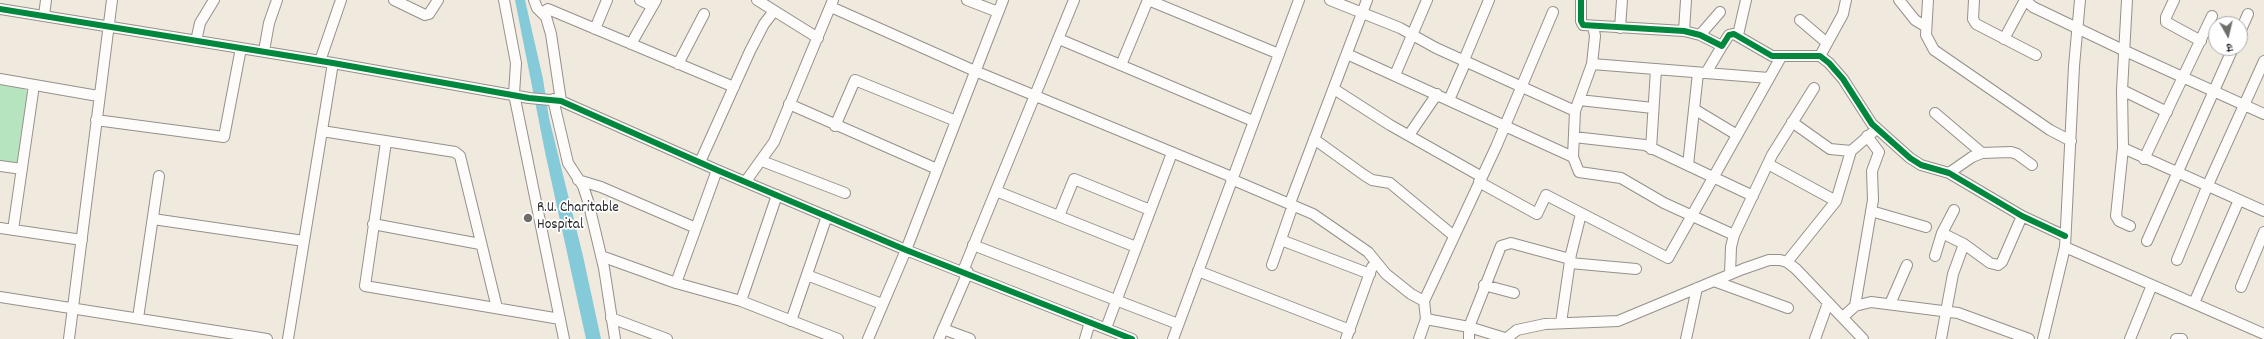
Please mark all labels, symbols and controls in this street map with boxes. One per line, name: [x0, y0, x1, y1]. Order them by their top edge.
north arrow: [2208, 16, 2248, 56]
text: उ: [2225, 39, 2234, 55]
place label: R.U. Charitable Hospital: [537, 200, 619, 235]
marker: R.U. Charitable Hospital: [522, 212, 534, 224]

